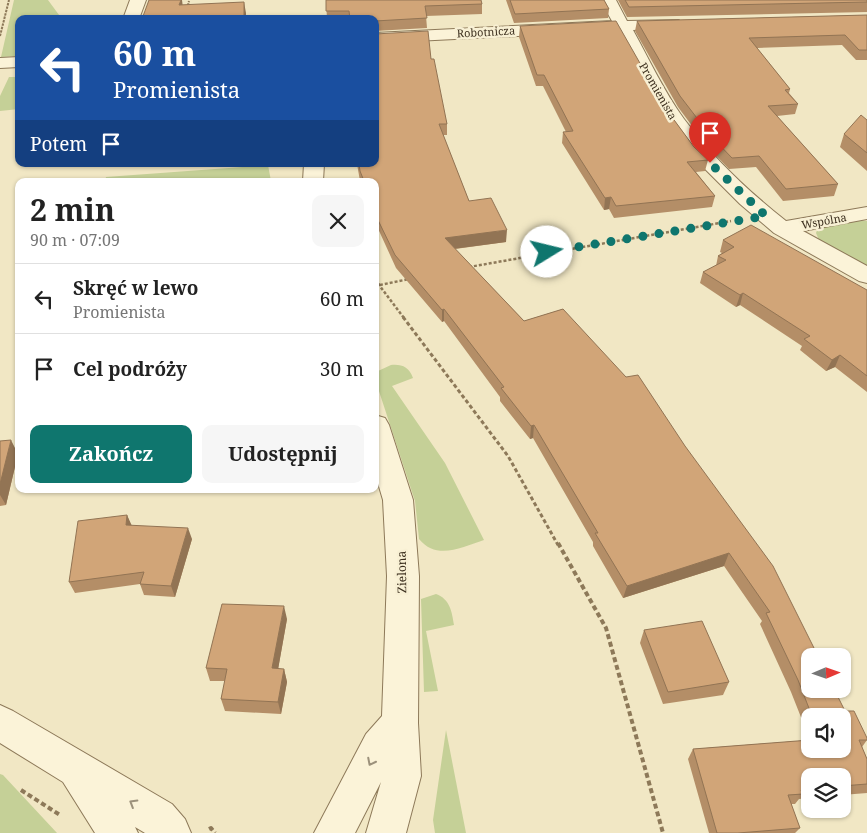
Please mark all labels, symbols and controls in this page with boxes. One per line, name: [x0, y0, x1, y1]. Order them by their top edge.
street label: Robotnicza: [456, 22, 516, 41]
text: 60 m: [113, 29, 196, 76]
icon: left: [30, 35, 95, 100]
street label: Promienista: [636, 59, 681, 122]
text: Promienista: [113, 74, 240, 104]
pin: [689, 112, 731, 163]
icon: arrive: [696, 119, 724, 147]
icon: arrive: [97, 130, 125, 158]
text: Potem: [30, 131, 87, 157]
text: 2 min: [30, 189, 115, 230]
button: close: [312, 195, 364, 247]
street label: Wspólna: [800, 209, 848, 232]
position arrow: [520, 225, 572, 277]
text: 90 m · 07:09: [30, 229, 120, 251]
text: Skręć w lewo: [73, 275, 199, 301]
icon: left: [30, 285, 58, 313]
text: 60 m: [320, 286, 364, 312]
text: Promienista: [73, 301, 166, 323]
icon: arrive: [30, 355, 58, 383]
text: Cel podróży: [73, 356, 187, 382]
text: 30 m: [320, 356, 364, 382]
button: Zakończ: [30, 425, 192, 483]
button: Udostępnij: [202, 425, 364, 483]
street label: Zielona: [393, 550, 410, 593]
north arrow: [801, 648, 851, 698]
map controls: [801, 648, 851, 818]
button: sound: [801, 708, 851, 758]
one-way arrow: [367, 757, 377, 766]
button: layers: [801, 768, 851, 818]
one-way arrow: [130, 799, 139, 809]

